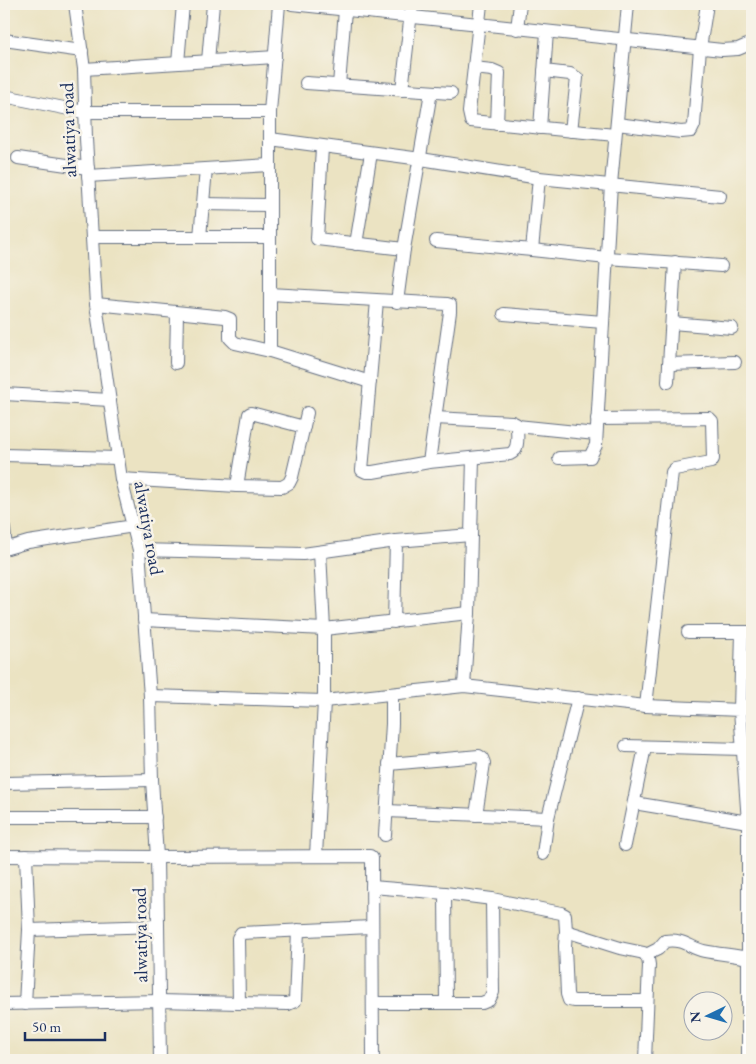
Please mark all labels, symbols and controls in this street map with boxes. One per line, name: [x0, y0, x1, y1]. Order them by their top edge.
street label: alwatiya road: [54, 82, 82, 178]
street label: alwatiya road: [128, 479, 170, 577]
street label: alwatiya road: [127, 887, 153, 983]
north arrow: [684, 992, 734, 1042]
scale bar: [25, 1009, 105, 1041]
text: N: [686, 1010, 705, 1024]
text: 50 m: [32, 1017, 61, 1036]

